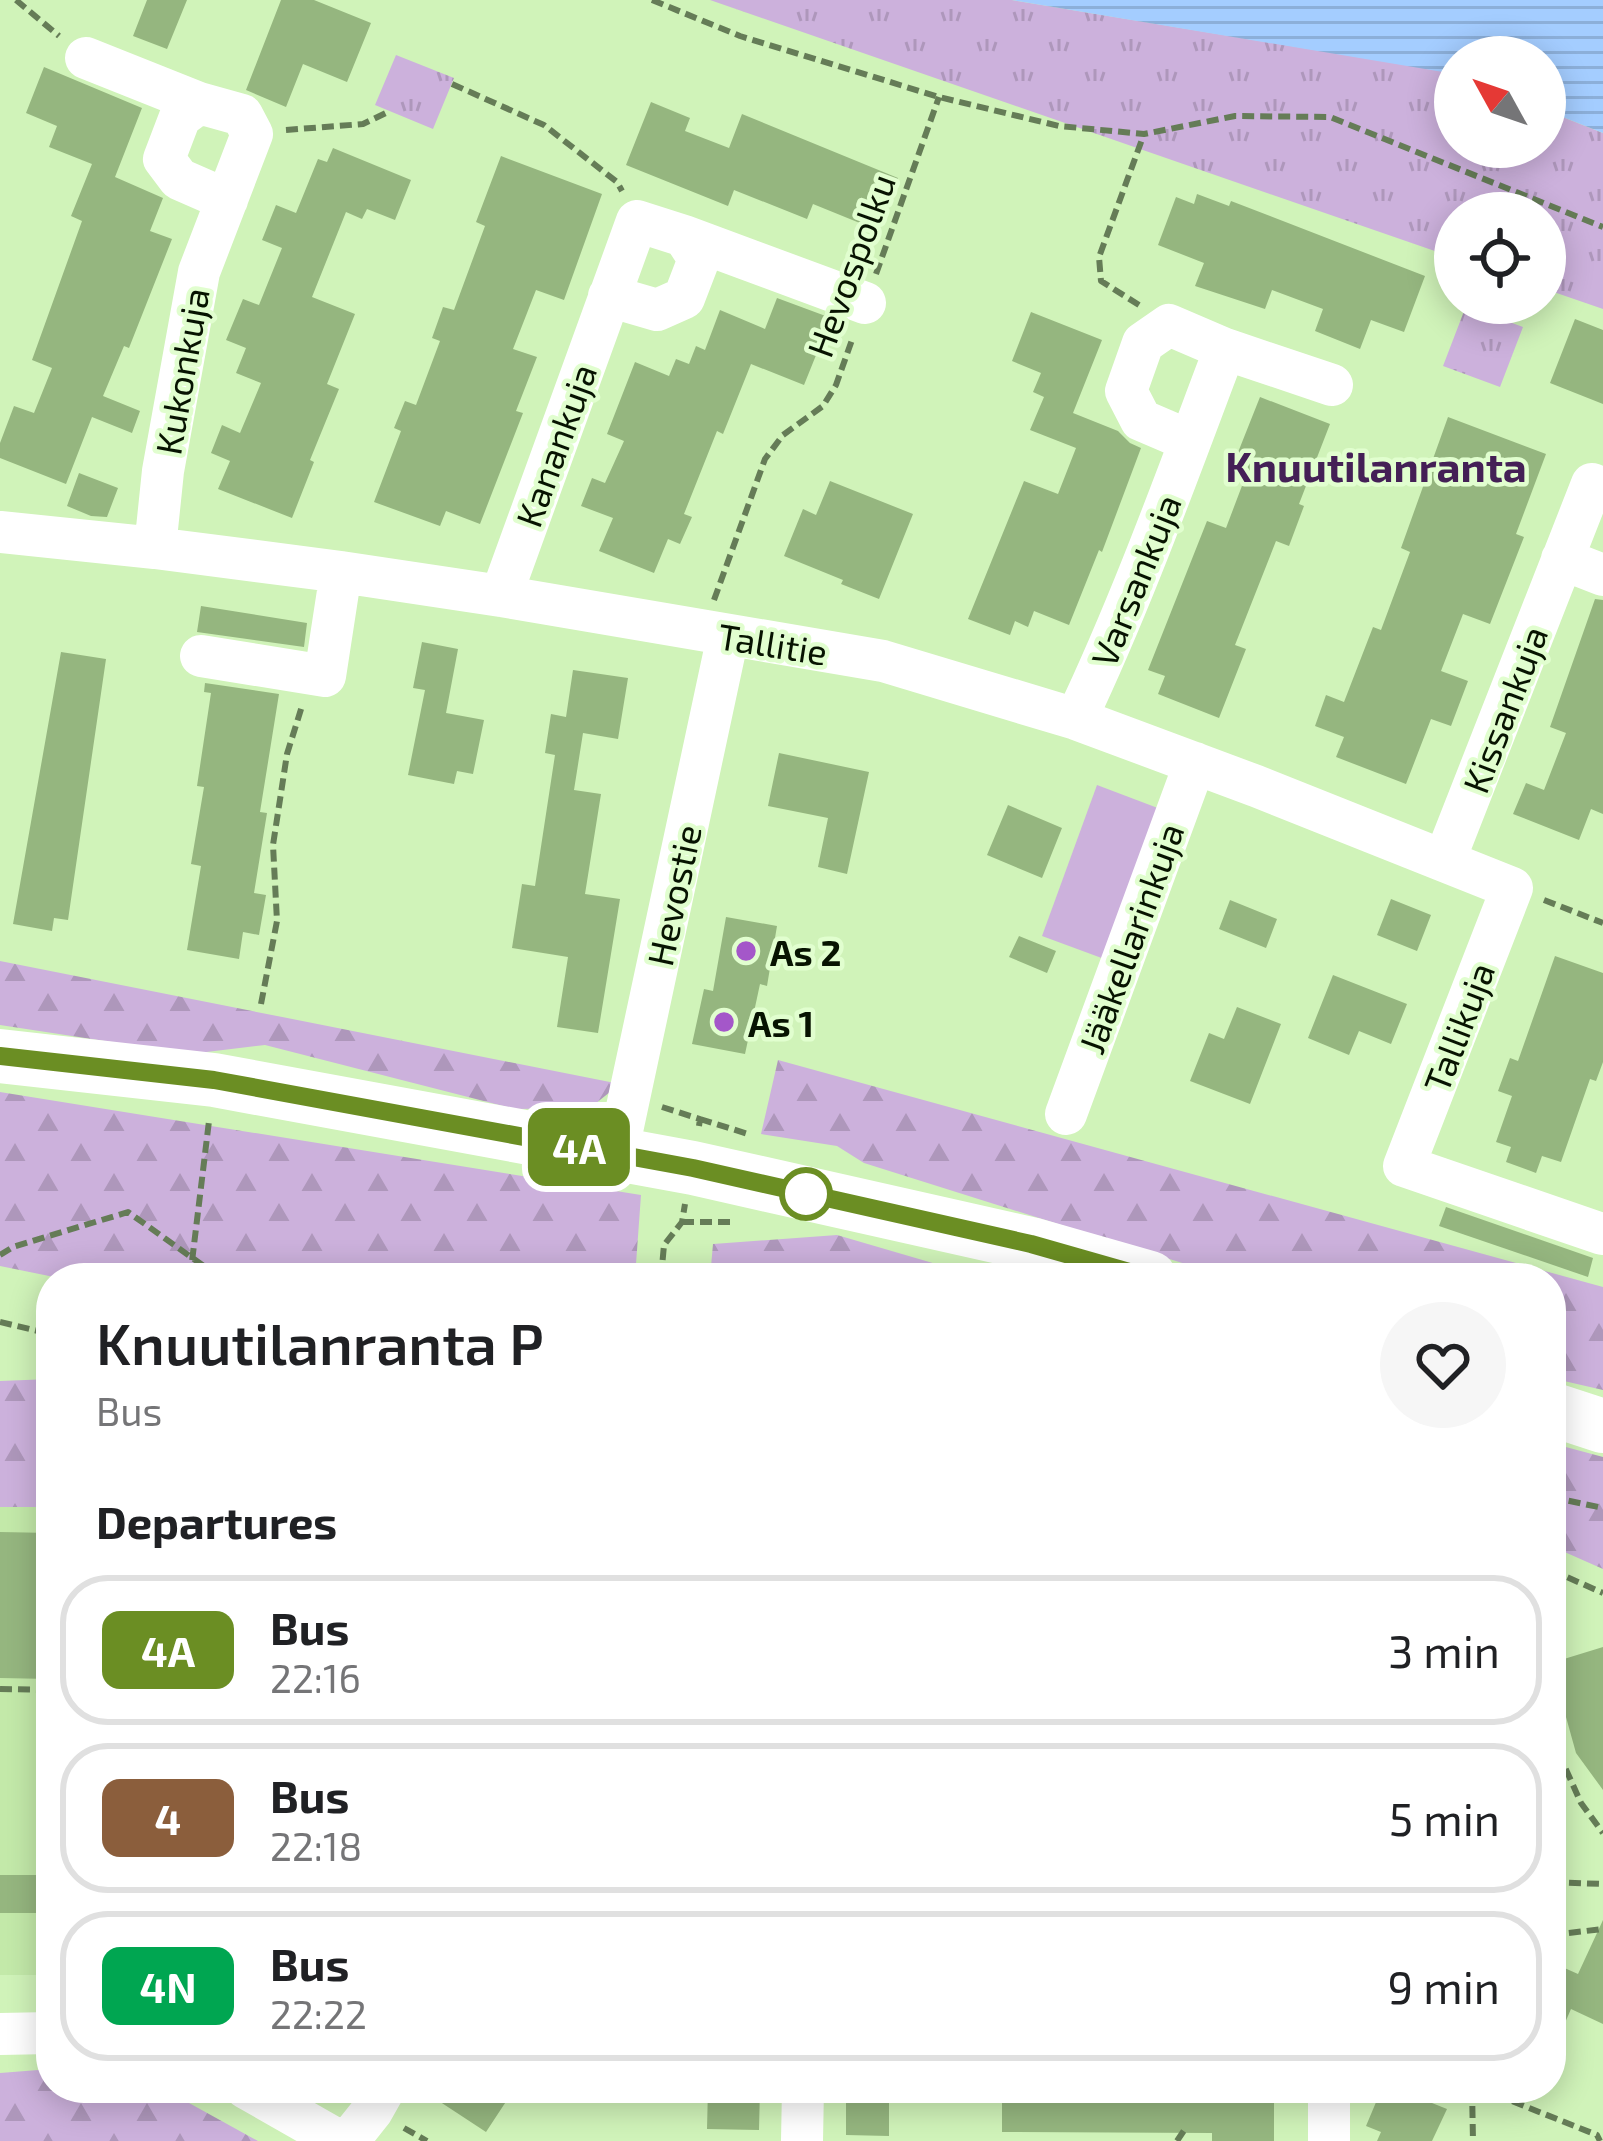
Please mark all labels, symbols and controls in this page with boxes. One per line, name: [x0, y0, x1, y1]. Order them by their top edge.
north arrow: [1434, 36, 1566, 168]
map controls: [1434, 36, 1566, 324]
street label: Hevospolku: [797, 168, 903, 362]
button: locate: [1434, 192, 1566, 324]
street label: Kukonkuja: [145, 284, 217, 458]
street label: Kanankuja: [506, 358, 604, 532]
district label: Knuutilanranta: [1225, 440, 1527, 490]
street label: Varsankuja: [1081, 488, 1189, 672]
street label: Tallitie: [716, 613, 830, 673]
street label: Kissankuja: [1453, 620, 1555, 798]
street label: Jääkellarinkuja: [1068, 817, 1192, 1059]
street label: Hevostie: [637, 821, 709, 969]
place label: As 2: [770, 930, 841, 973]
marker: As 2: [733, 938, 759, 964]
street label: Tallikuja: [1414, 956, 1502, 1098]
place label: As 1: [748, 1001, 814, 1044]
marker: As 1: [711, 1009, 737, 1035]
line badge: 4A: [525, 1108, 633, 1186]
text: 4A: [552, 1122, 606, 1172]
unlabelled marker: [781, 1169, 831, 1219]
button: heart: [1380, 1302, 1506, 1428]
text: Knuutilanranta P: [96, 1308, 544, 1376]
text: Bus: [96, 1387, 162, 1434]
text: Departures: [96, 1494, 337, 1548]
text: Bus: [270, 1600, 349, 1654]
text: 3 min: [1388, 1623, 1500, 1677]
text: 4A: [141, 1625, 195, 1675]
text: 22:16: [270, 1654, 361, 1701]
text: Bus: [270, 1768, 349, 1822]
text: 5 min: [1389, 1791, 1500, 1845]
text: 4: [155, 1793, 181, 1843]
text: 22:18: [270, 1822, 362, 1869]
text: Bus: [270, 1936, 349, 1990]
text: 9 min: [1387, 1959, 1500, 2013]
text: 4N: [139, 1961, 197, 2011]
text: 22:22: [270, 1990, 367, 2037]

